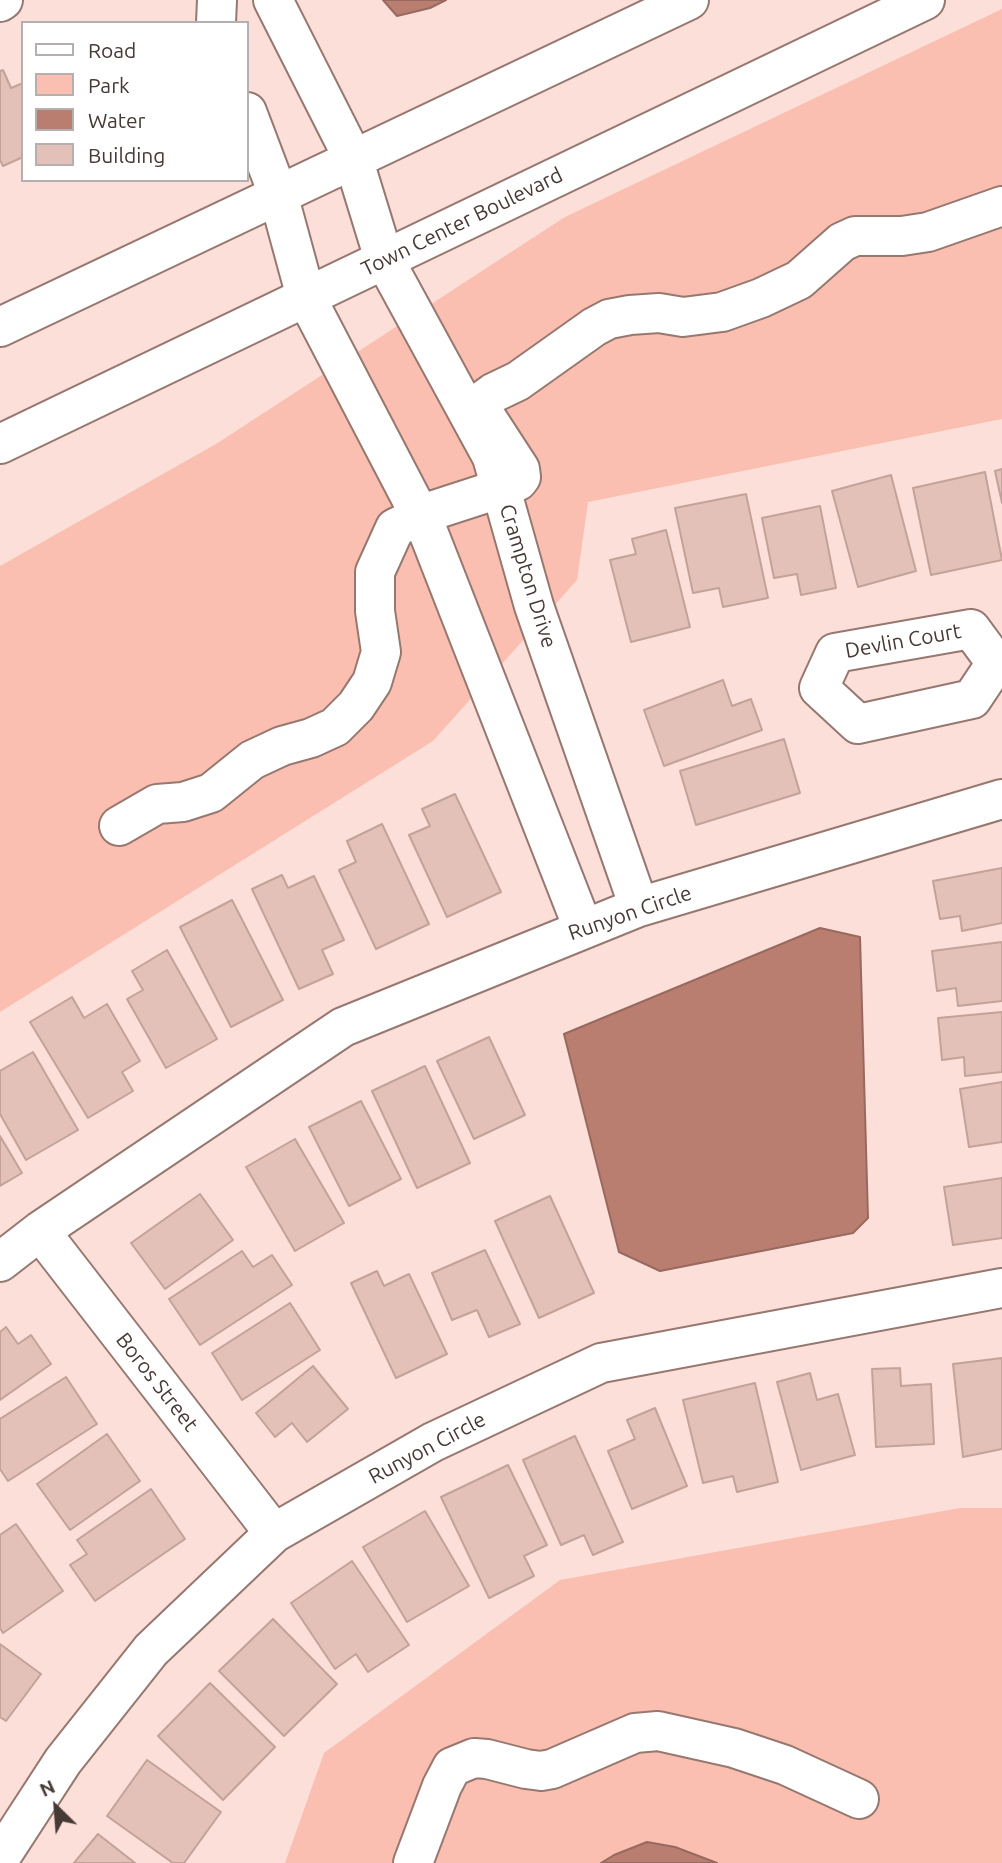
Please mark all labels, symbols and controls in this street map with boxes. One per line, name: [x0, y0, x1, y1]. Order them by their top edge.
legend: [21, 21, 248, 182]
text: Road: [88, 38, 136, 62]
text: Park: [88, 73, 130, 97]
text: Water: [88, 108, 146, 132]
text: Building: [88, 143, 165, 167]
street label: Town Center Boulevard: [357, 162, 567, 282]
street label: Crampton Drive: [494, 501, 562, 651]
street label: Devlin Court: [843, 618, 963, 664]
street label: Runyon Circle: [565, 880, 695, 946]
street label: Boros Street: [111, 1328, 203, 1436]
street label: Runyon Circle: [364, 1407, 490, 1489]
north arrow: [21, 1772, 91, 1842]
text: N: [36, 1775, 58, 1801]

